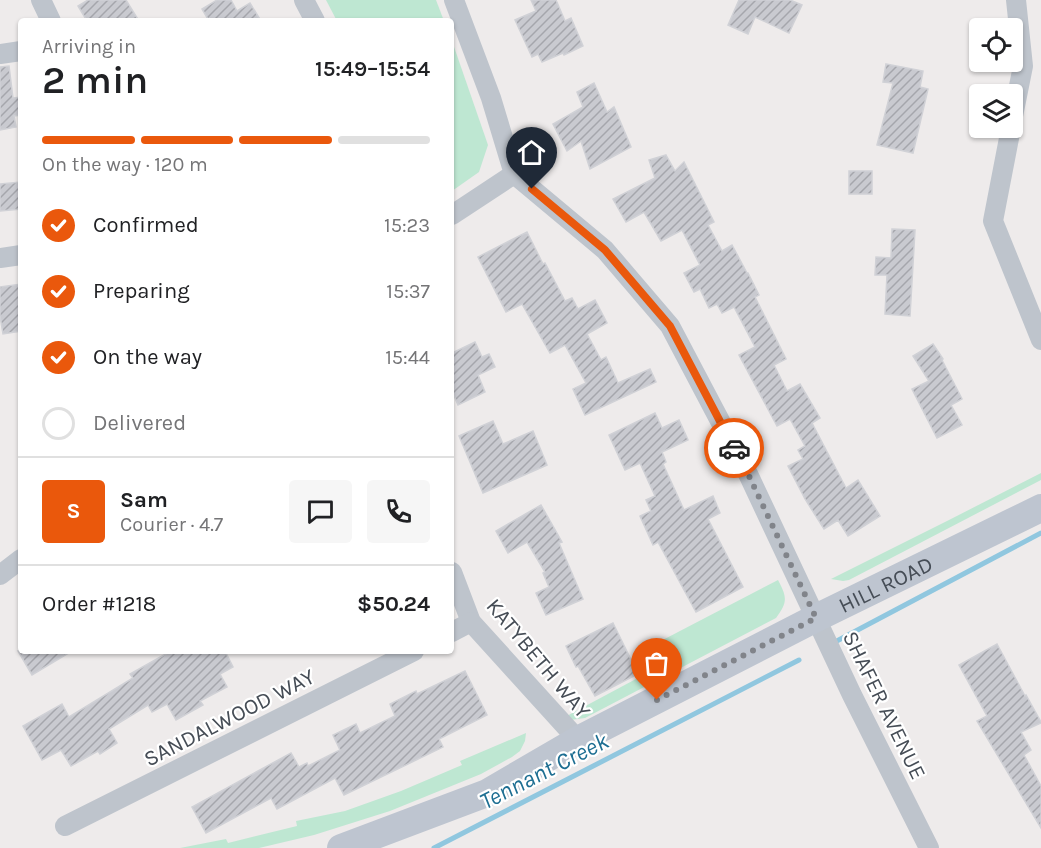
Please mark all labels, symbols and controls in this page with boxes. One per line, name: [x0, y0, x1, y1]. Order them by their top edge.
map controls: [969, 18, 1023, 138]
button: locate: [969, 18, 1023, 72]
text: Arriving in: [42, 35, 136, 58]
text: 15:49–15:54: [315, 56, 430, 82]
text: 2 min: [42, 57, 148, 103]
button: layers: [969, 84, 1023, 138]
pin: [506, 127, 557, 189]
icon: home: [515, 136, 548, 169]
text: On the way · 120 m: [42, 153, 208, 176]
icon: check: [42, 209, 75, 242]
text: Confirmed: [93, 212, 199, 238]
text: 15:23: [384, 214, 430, 237]
icon: check: [42, 275, 75, 308]
text: Preparing: [93, 278, 190, 304]
text: 15:37: [386, 280, 430, 303]
icon: check: [42, 341, 75, 374]
text: On the way: [93, 344, 202, 370]
text: 15:44: [385, 346, 430, 369]
text: Delivered: [93, 410, 186, 436]
courier: [704, 418, 764, 478]
icon: car: [718, 432, 751, 465]
button: chat: [289, 480, 352, 543]
button: phone: [367, 480, 430, 543]
text: Sam: [120, 487, 168, 513]
text: S: [66, 498, 81, 524]
text: Courier · 4.7: [120, 513, 223, 536]
street label: HILL ROAD: [834, 551, 937, 619]
text: Order #1218: [42, 591, 156, 617]
text: $50.24: [357, 591, 430, 617]
street label: KATYBETH WAY: [481, 593, 596, 724]
street label: SHAFER AVENUE: [837, 627, 931, 784]
pin: [631, 638, 682, 700]
icon: bag: [640, 647, 673, 680]
street label: SANDALWOOD WAY: [140, 664, 319, 772]
water label: Tennant Creek: [475, 726, 614, 815]

